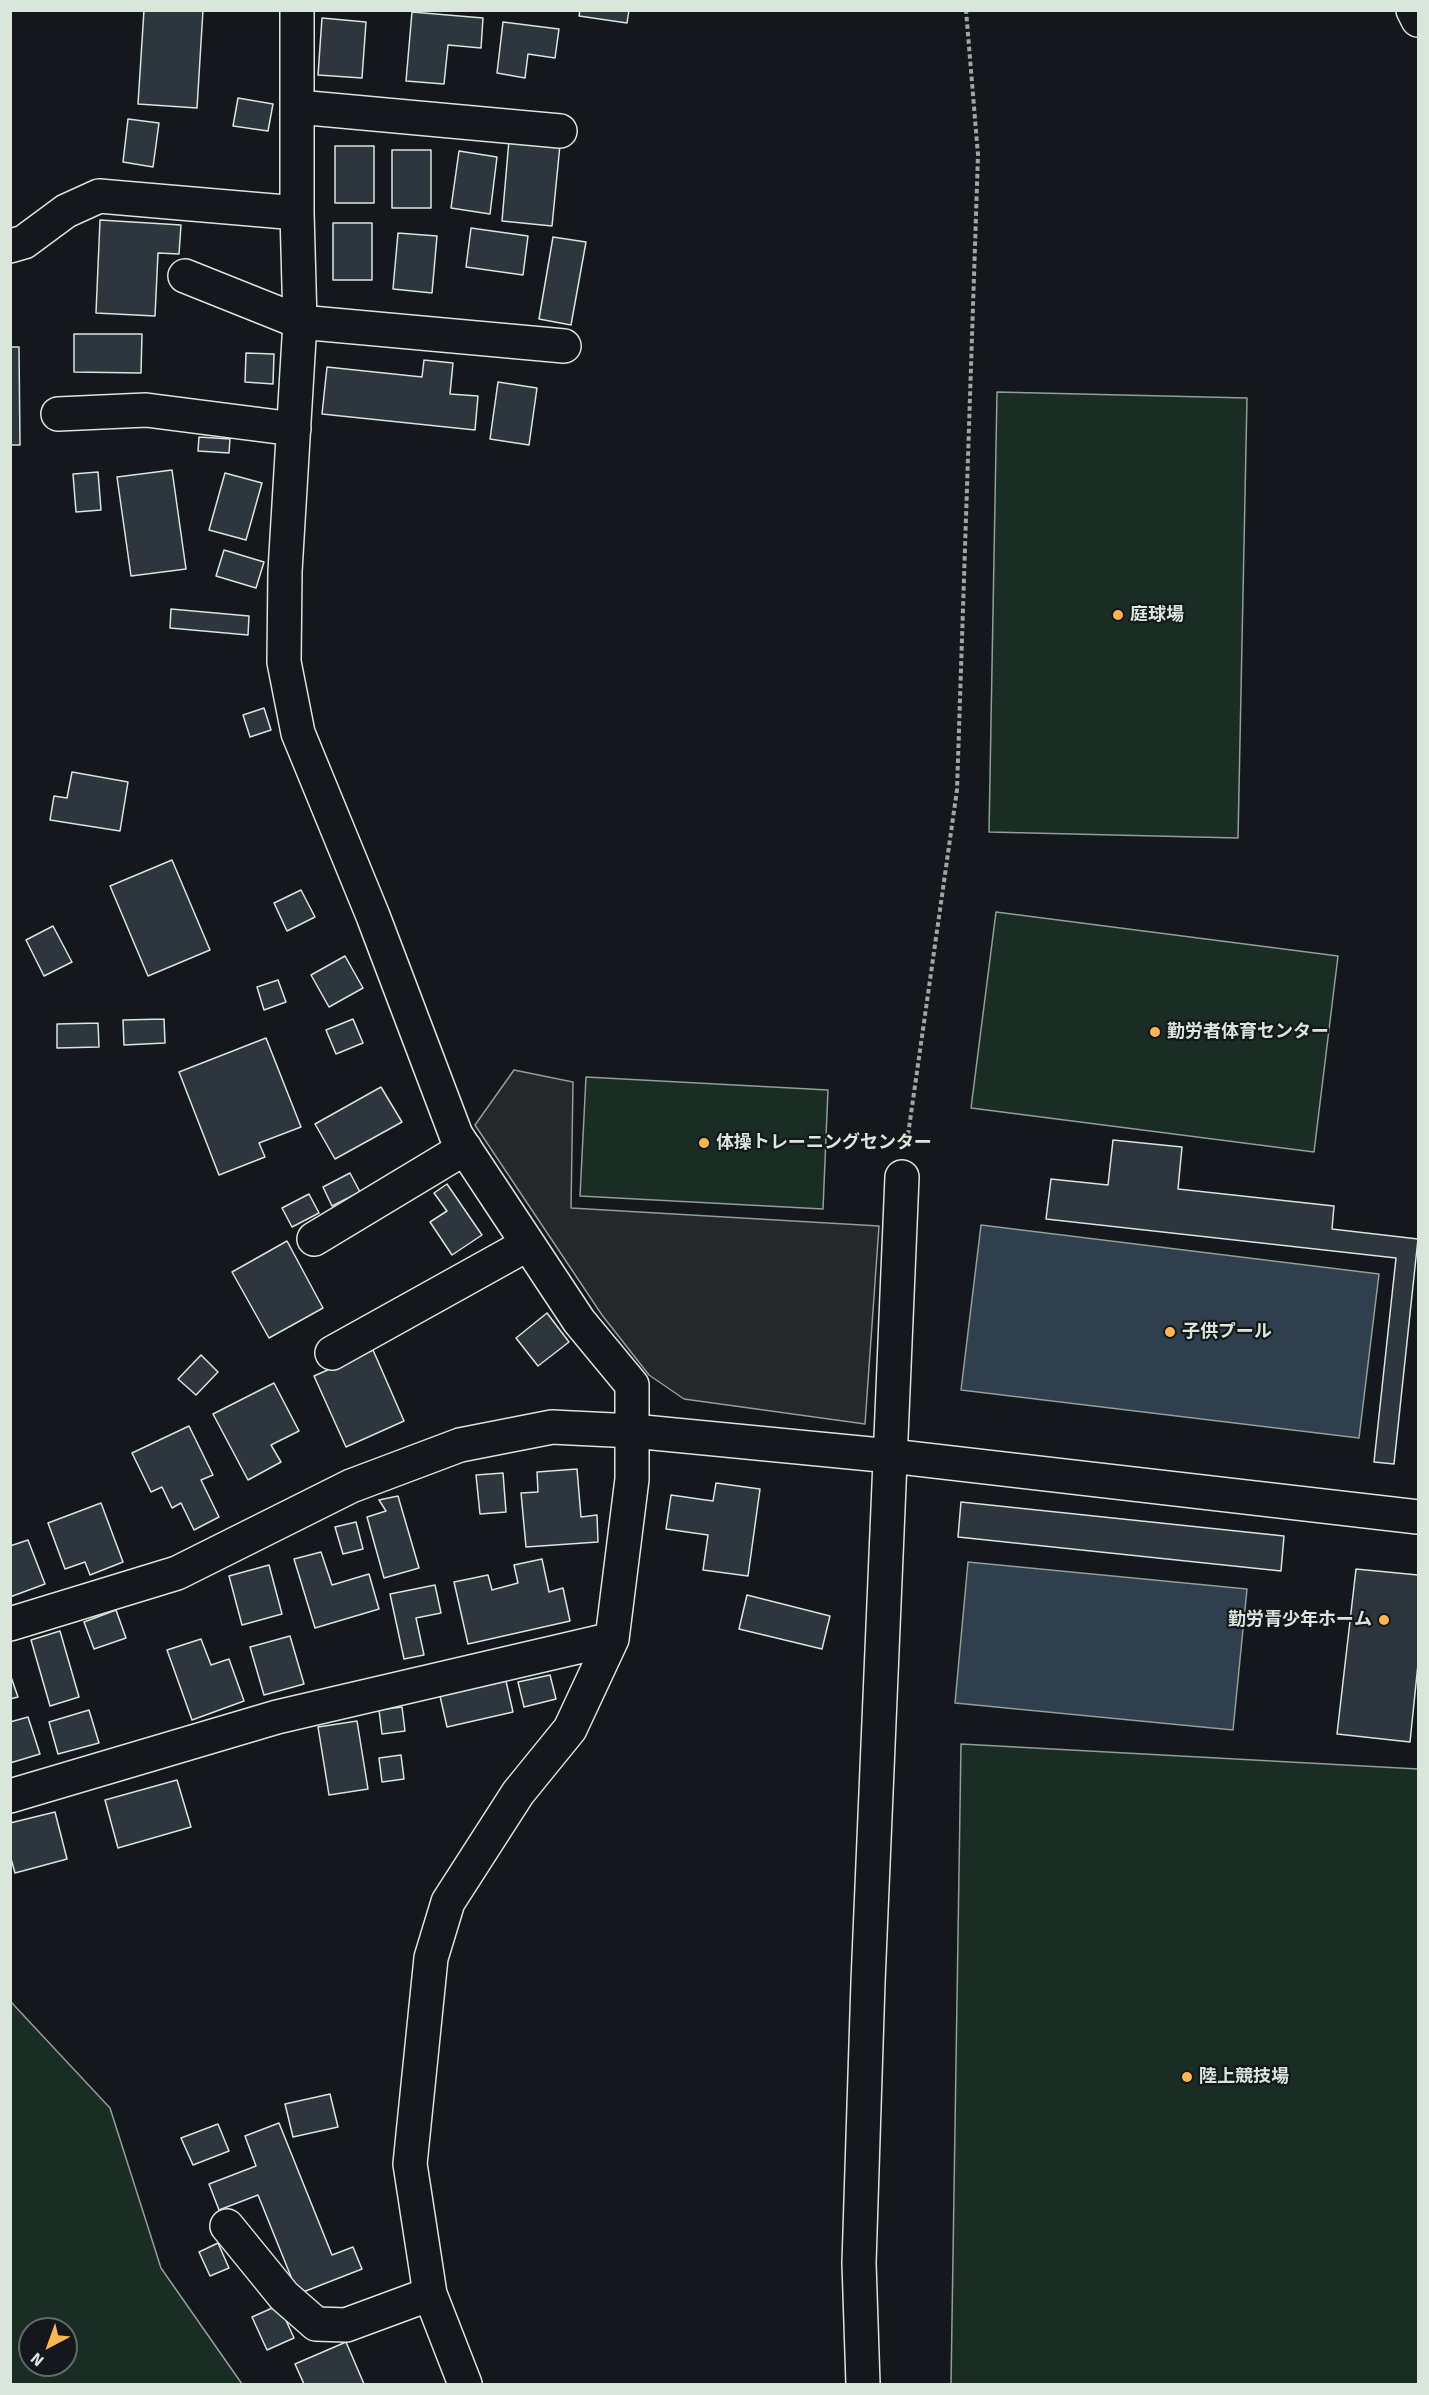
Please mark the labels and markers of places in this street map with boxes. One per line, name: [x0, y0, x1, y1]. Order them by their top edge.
place label: 庭球場: [1130, 604, 1184, 626]
marker: 庭球場: [1111, 608, 1125, 622]
place label: 勤労者体育センター: [1167, 1021, 1329, 1043]
marker: 勤労者体育センター: [1148, 1025, 1162, 1039]
place label: 体操トレーニングセンター: [716, 1132, 932, 1154]
marker: 体操トレーニングセンター: [697, 1136, 711, 1150]
place label: 子供プール: [1182, 1321, 1272, 1343]
marker: 子供プール: [1163, 1325, 1177, 1339]
place label: 勤労青少年ホーム: [1228, 1609, 1372, 1631]
marker: 勤労青少年ホーム: [1377, 1613, 1391, 1627]
place label: 陸上競技場: [1199, 2066, 1289, 2088]
marker: 陸上競技場: [1180, 2070, 1194, 2084]

